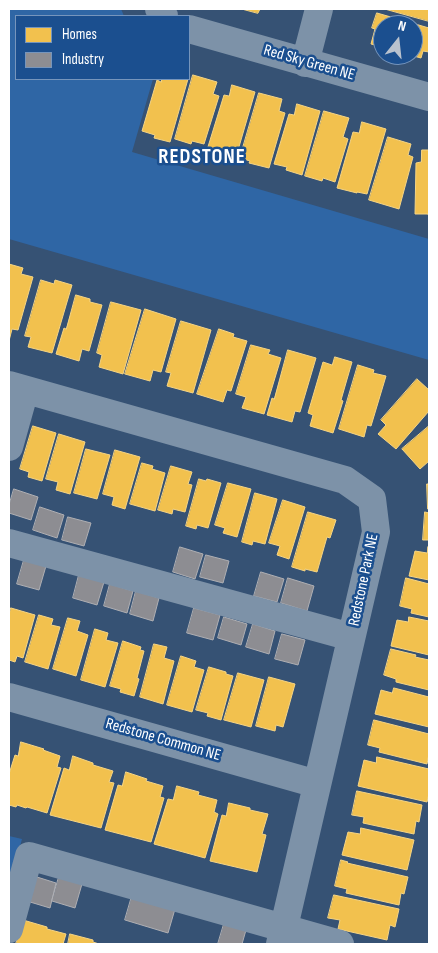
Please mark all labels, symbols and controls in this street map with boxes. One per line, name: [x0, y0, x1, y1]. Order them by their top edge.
legend: [15, 15, 190, 80]
north arrow: [373, 15, 423, 65]
text: N: [396, 17, 408, 35]
text: Homes: [62, 25, 97, 44]
street label: Red Sky Green NE: [261, 41, 357, 85]
text: Industry: [62, 50, 104, 69]
district label: REDSTONE: [157, 145, 247, 171]
street label: Redstone Park NE: [345, 532, 383, 628]
street label: Redstone Common NE: [103, 714, 223, 766]

